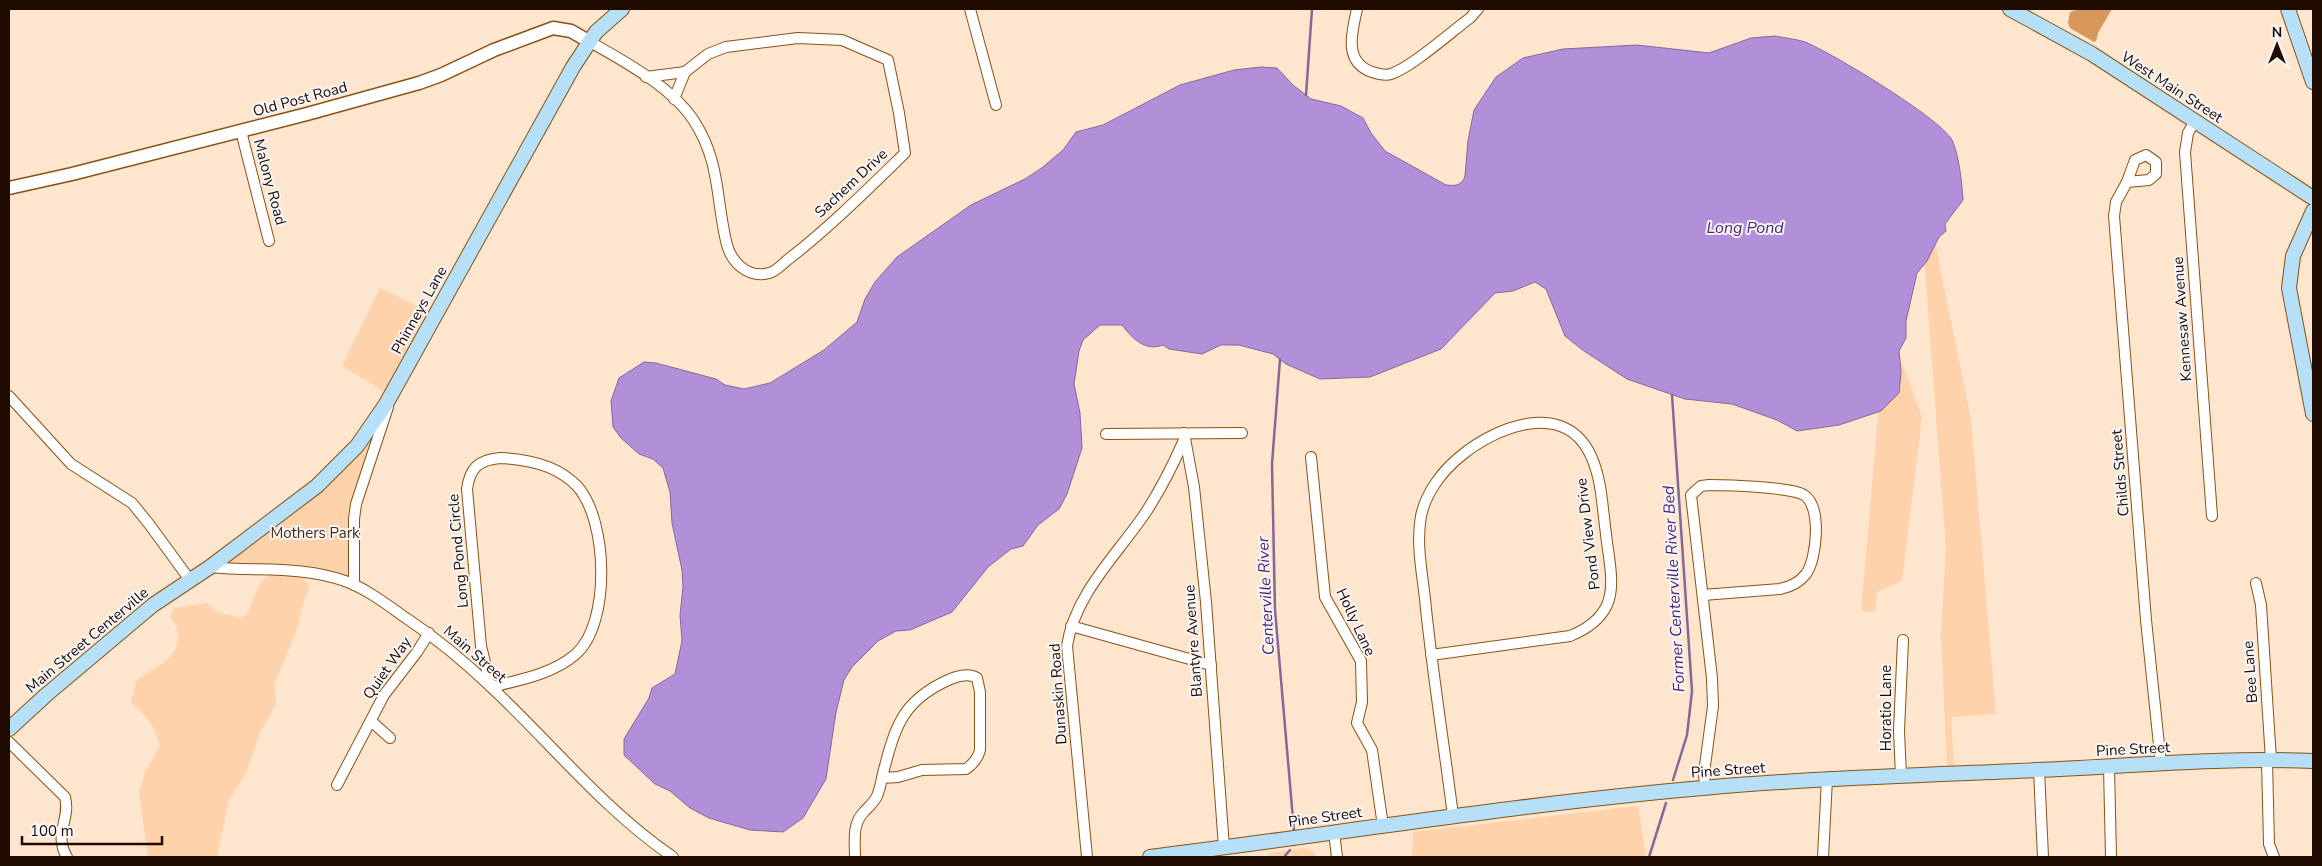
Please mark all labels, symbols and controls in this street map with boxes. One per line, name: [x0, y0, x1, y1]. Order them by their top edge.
north arrow: [2252, 20, 2302, 70]
text: N: [2272, 23, 2282, 42]
street label: West Main Street: [2117, 47, 2227, 128]
street label: Old Post Road: [251, 77, 349, 121]
street label: Malony Road: [249, 137, 291, 227]
street label: Sachem Drive: [810, 144, 892, 222]
water label: Long Pond: [1706, 217, 1784, 239]
street label: Kennesaw Avenue: [2168, 256, 2196, 382]
street label: Phinneys Lane: [387, 262, 451, 358]
street label: Childs Street: [2106, 428, 2134, 517]
street label: Pond View Drive: [1571, 477, 1605, 591]
water label: Former Centerville River Bed: [1658, 484, 1690, 693]
street label: Long Pond Circle: [443, 493, 473, 609]
park label: Mothers Park: [270, 523, 360, 543]
water label: Centerville River: [1252, 535, 1280, 656]
street label: Main Street Centerville: [21, 583, 153, 697]
street label: Blantyre Avenue: [1179, 584, 1207, 698]
street label: Holly Lane: [1332, 585, 1380, 659]
street label: Main Street: [439, 621, 511, 687]
street label: Quiet Way: [358, 633, 416, 703]
street label: Bee Lane: [2238, 640, 2262, 704]
street label: Dunaskin Road: [1044, 643, 1072, 745]
street label: Horatio Lane: [1876, 665, 1896, 751]
street label: Pine Street: [2095, 737, 2171, 761]
street label: Pine Street: [1690, 757, 1766, 783]
street label: Pine Street: [1287, 802, 1364, 832]
scale bar: [22, 814, 162, 846]
text: 100 m: [30, 821, 74, 841]

